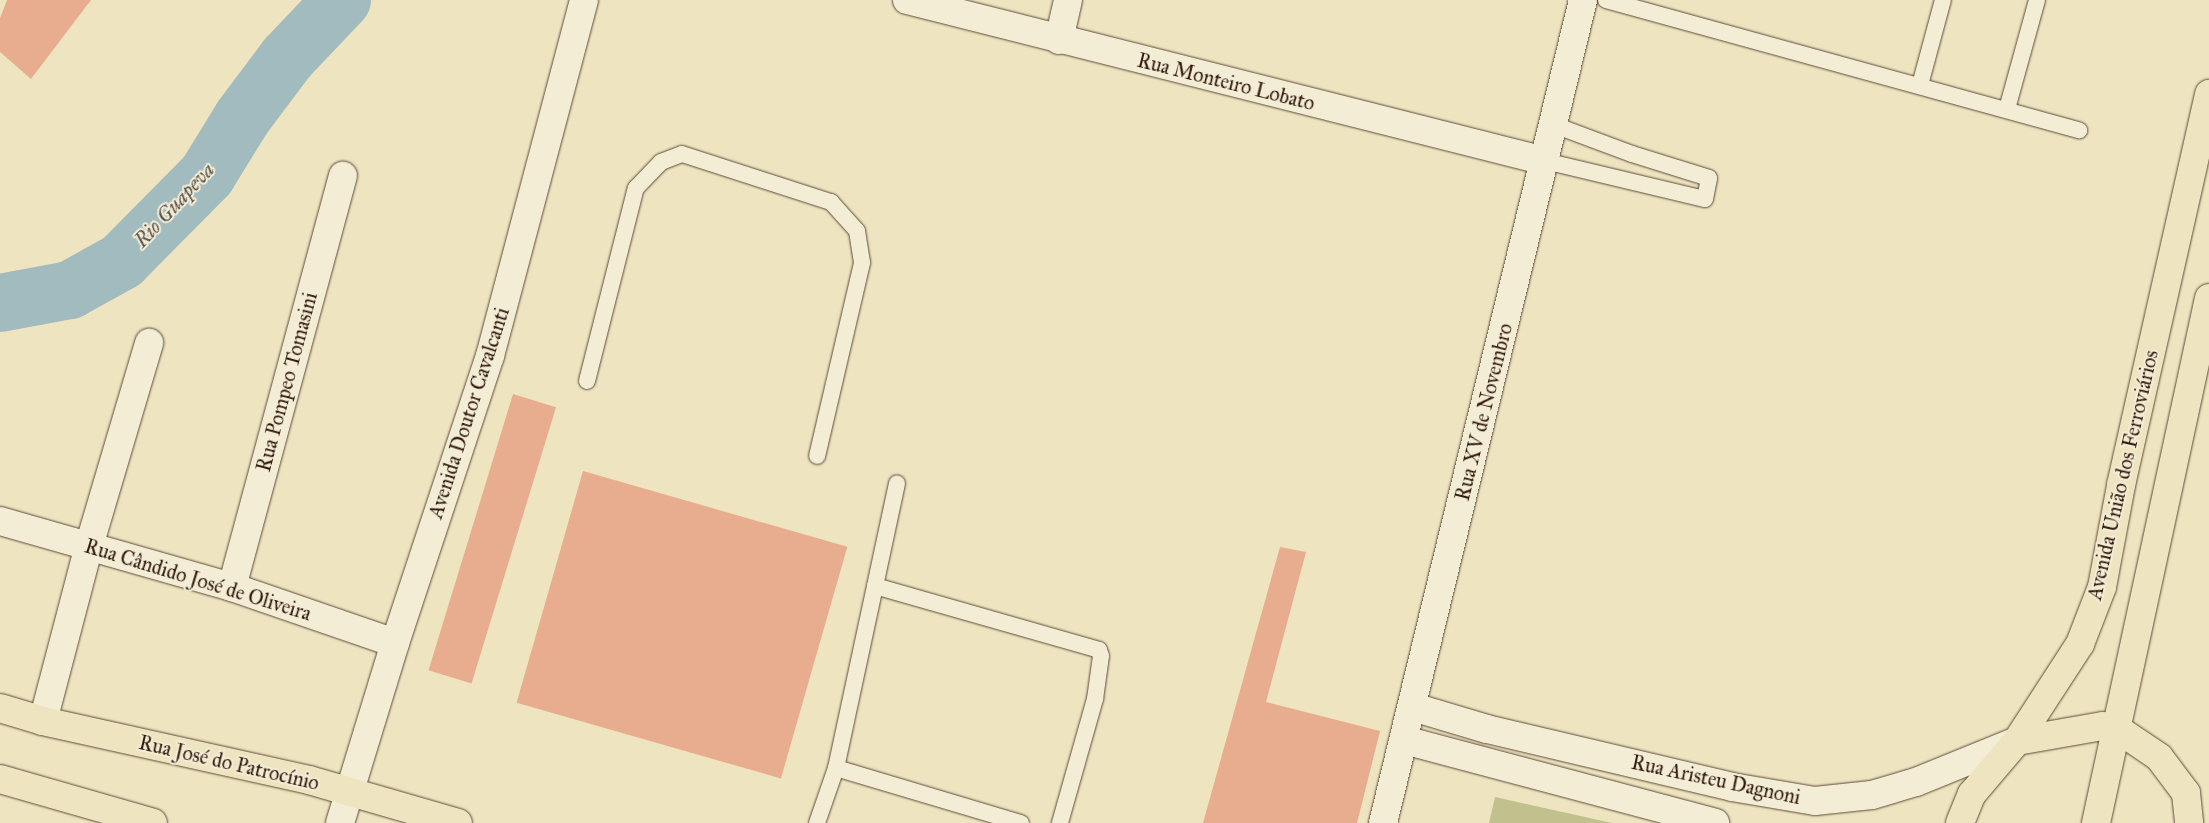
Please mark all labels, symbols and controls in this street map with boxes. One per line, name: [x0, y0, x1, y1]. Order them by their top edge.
street label: Rua Monteiro Lobato: [1135, 48, 1317, 116]
water label: Rio Guapeva: [128, 157, 220, 253]
street label: Rua Pompeo Tomasini: [252, 290, 322, 474]
street label: Avenida Doutor Cavalcanti: [424, 304, 514, 522]
street label: Rua XV de Novembro: [1450, 321, 1518, 503]
street label: Avenida União dos Ferroviários: [2083, 348, 2163, 602]
street label: Rua Cândido José de Oliveira: [82, 534, 314, 626]
street label: Rua José do Patrocínio: [136, 731, 322, 795]
street label: Rua Aristeu Dagnoni: [1629, 750, 1803, 810]

